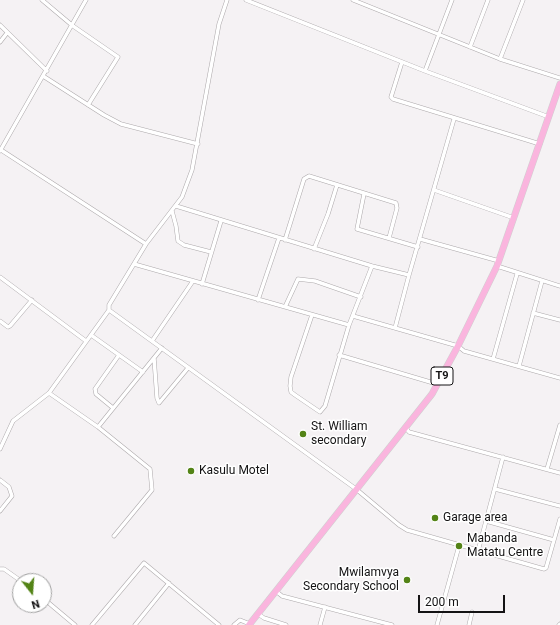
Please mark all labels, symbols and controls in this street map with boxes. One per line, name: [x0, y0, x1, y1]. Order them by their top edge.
road number: T9: [431, 367, 453, 385]
place label: St. William secondary: [311, 420, 368, 448]
marker: St. William secondary: [298, 429, 308, 439]
place label: Kasulu Motel: [199, 464, 269, 478]
marker: Kasulu Motel: [186, 466, 196, 476]
place label: Garage area: [443, 511, 508, 525]
marker: Garage area: [430, 513, 440, 523]
place label: Mabanda Matatu Centre: [467, 532, 543, 560]
marker: Mabanda Matatu Centre: [454, 541, 464, 551]
place label: Mwilamvya Secondary School: [303, 566, 399, 594]
north arrow: [12, 573, 52, 613]
marker: Mwilamvya Secondary School: [402, 575, 412, 585]
scale bar: [420, 587, 507, 613]
text: 200 m: [425, 595, 459, 609]
text: N: [30, 597, 41, 611]

